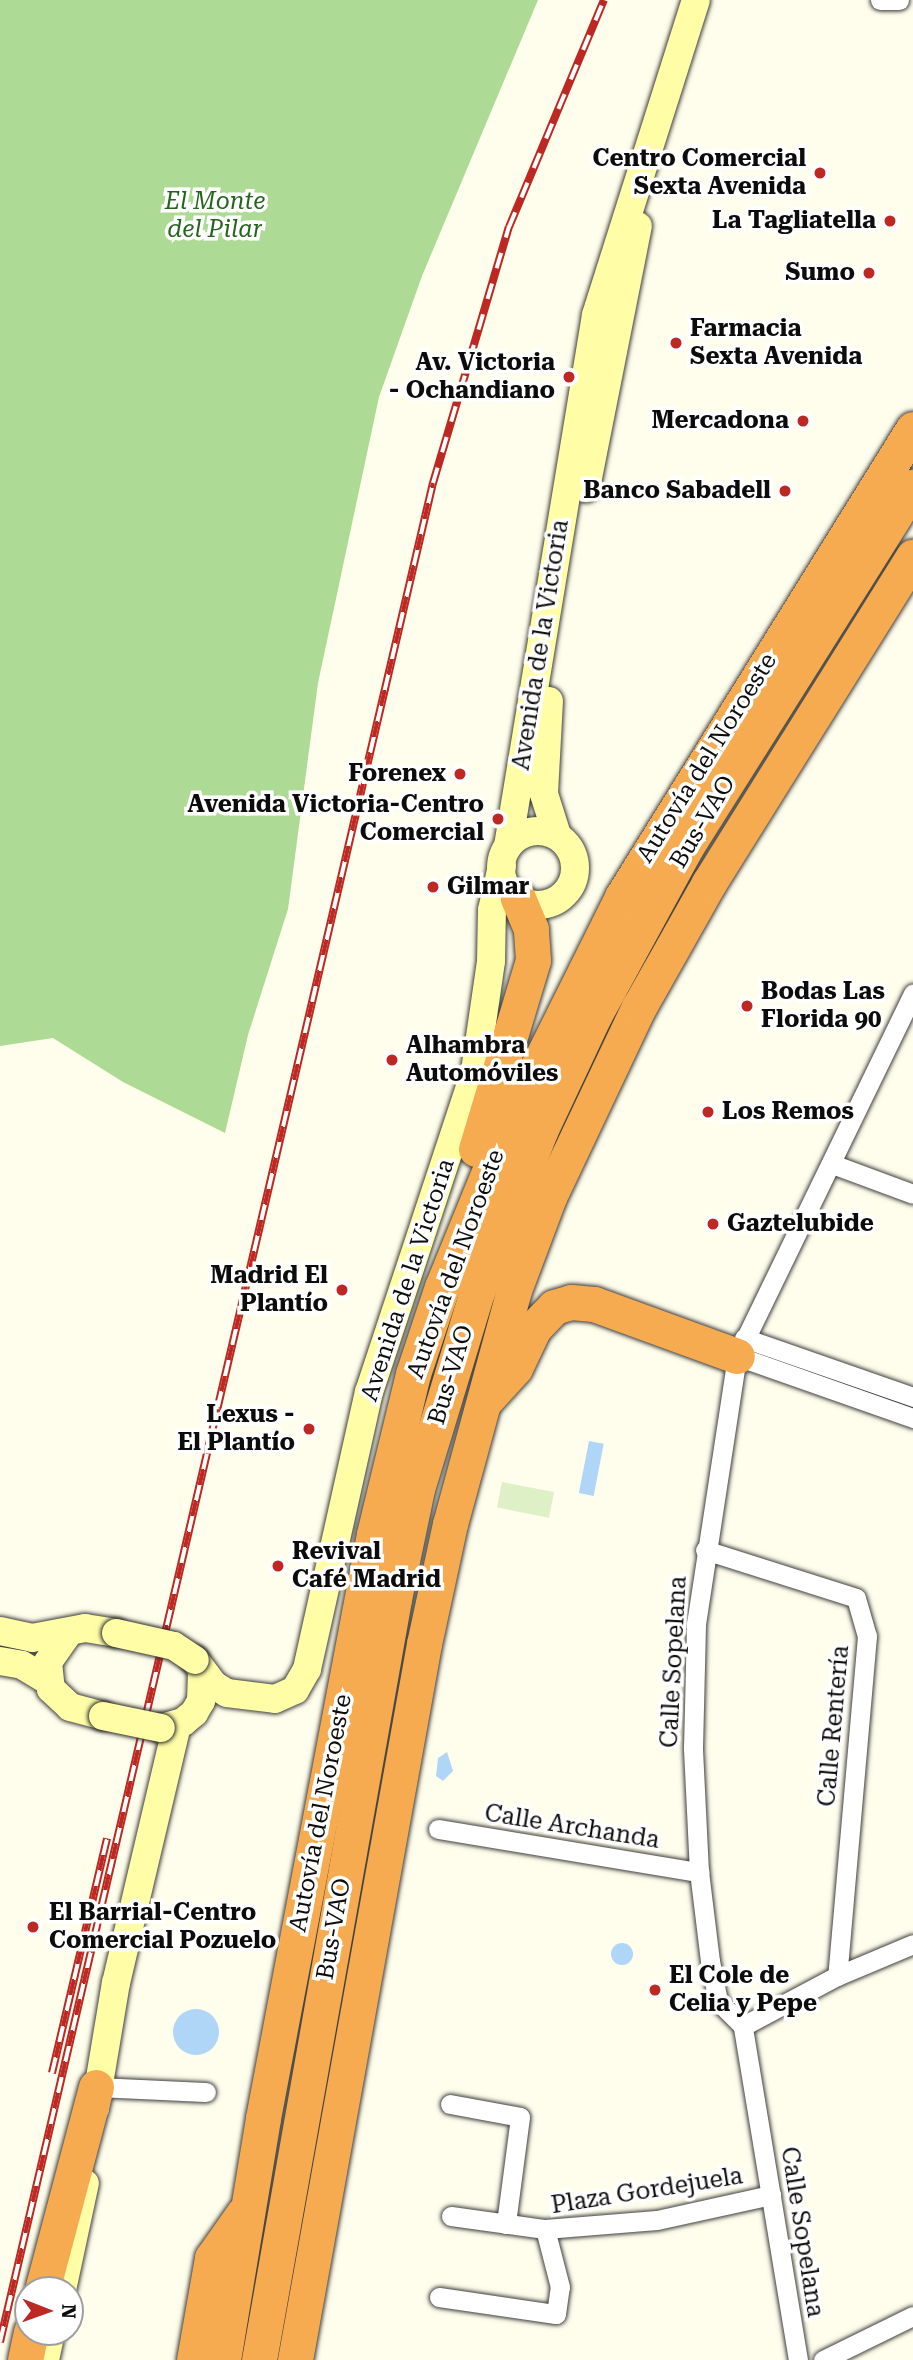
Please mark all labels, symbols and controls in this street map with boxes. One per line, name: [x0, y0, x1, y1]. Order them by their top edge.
place label: Centro Comercial Sexta Avenida: [592, 145, 806, 201]
marker: Centro Comercial Sexta Avenida: [812, 165, 828, 181]
park label: El Monte del Pilar: [165, 188, 265, 244]
place label: La Tagliatella: [712, 207, 876, 235]
marker: La Tagliatella: [882, 213, 898, 229]
place label: Sumo: [785, 259, 855, 287]
marker: Sumo: [861, 265, 877, 281]
place label: Farmacia Sexta Avenida: [690, 315, 862, 371]
marker: Farmacia Sexta Avenida: [668, 335, 684, 351]
place label: Av. Victoria - Ochandiano: [389, 349, 555, 405]
marker: Av. Victoria - Ochandiano: [561, 369, 577, 385]
place label: Mercadona: [652, 407, 789, 435]
marker: Mercadona: [795, 413, 811, 429]
place label: Banco Sabadell: [583, 477, 771, 505]
marker: Banco Sabadell: [777, 483, 793, 499]
street label: Avenida de la Victoria: [507, 518, 575, 772]
street label: Autovía del Noroeste: [631, 648, 783, 868]
place label: Forenex: [348, 760, 446, 788]
marker: Forenex: [452, 766, 468, 782]
street label: Bus-VAO: [664, 771, 742, 873]
place label: Avenida Victoria-Centro Comercial: [187, 791, 484, 847]
marker: Avenida Victoria-Centro Comercial: [490, 811, 506, 827]
place label: Gilmar: [447, 873, 529, 901]
marker: Gilmar: [425, 879, 441, 895]
place label: Bodas Las Florida 90: [761, 978, 885, 1034]
marker: Bodas Las Florida 90: [739, 998, 755, 1014]
place label: Alhambra Automóviles: [406, 1032, 558, 1088]
marker: Alhambra Automóviles: [384, 1052, 400, 1068]
place label: Los Remos: [722, 1098, 854, 1126]
marker: Los Remos: [700, 1104, 716, 1120]
street label: Autovía del Noroeste: [401, 1146, 511, 1382]
street label: Avenida de la Victoria: [355, 1155, 461, 1405]
place label: Gaztelubide: [727, 1210, 874, 1238]
marker: Gaztelubide: [705, 1216, 721, 1232]
place label: Madrid El Plantío: [210, 1262, 328, 1318]
marker: Madrid El Plantío: [334, 1282, 350, 1298]
street label: Bus-VAO: [422, 1322, 480, 1428]
place label: Lexus - El Plantío: [177, 1401, 295, 1457]
marker: Lexus - El Plantío: [301, 1421, 317, 1437]
place label: Revival Café Madrid: [292, 1538, 441, 1594]
marker: Revival Café Madrid: [270, 1558, 286, 1574]
street label: Calle Sopelana: [655, 1575, 693, 1749]
street label: Calle Rentería: [813, 1644, 855, 1808]
street label: Autovía del Noroeste: [284, 1692, 358, 1934]
street label: Calle Archanda: [483, 1799, 661, 1855]
street label: Bus-VAO: [311, 1876, 357, 1982]
place label: El Barrial-Centro Comercial Pozuelo: [49, 1899, 276, 1955]
marker: El Barrial-Centro Comercial Pozuelo: [23, 1917, 43, 1937]
place label: El Cole de Celia y Pepe: [669, 1962, 817, 2018]
marker: El Cole de Celia y Pepe: [647, 1982, 663, 1998]
street label: Calle Sopelana: [774, 2145, 830, 2319]
street label: Plaza Gordejuela: [549, 2162, 745, 2220]
north arrow: [14, 2276, 84, 2346]
text: N: [57, 2304, 80, 2319]

